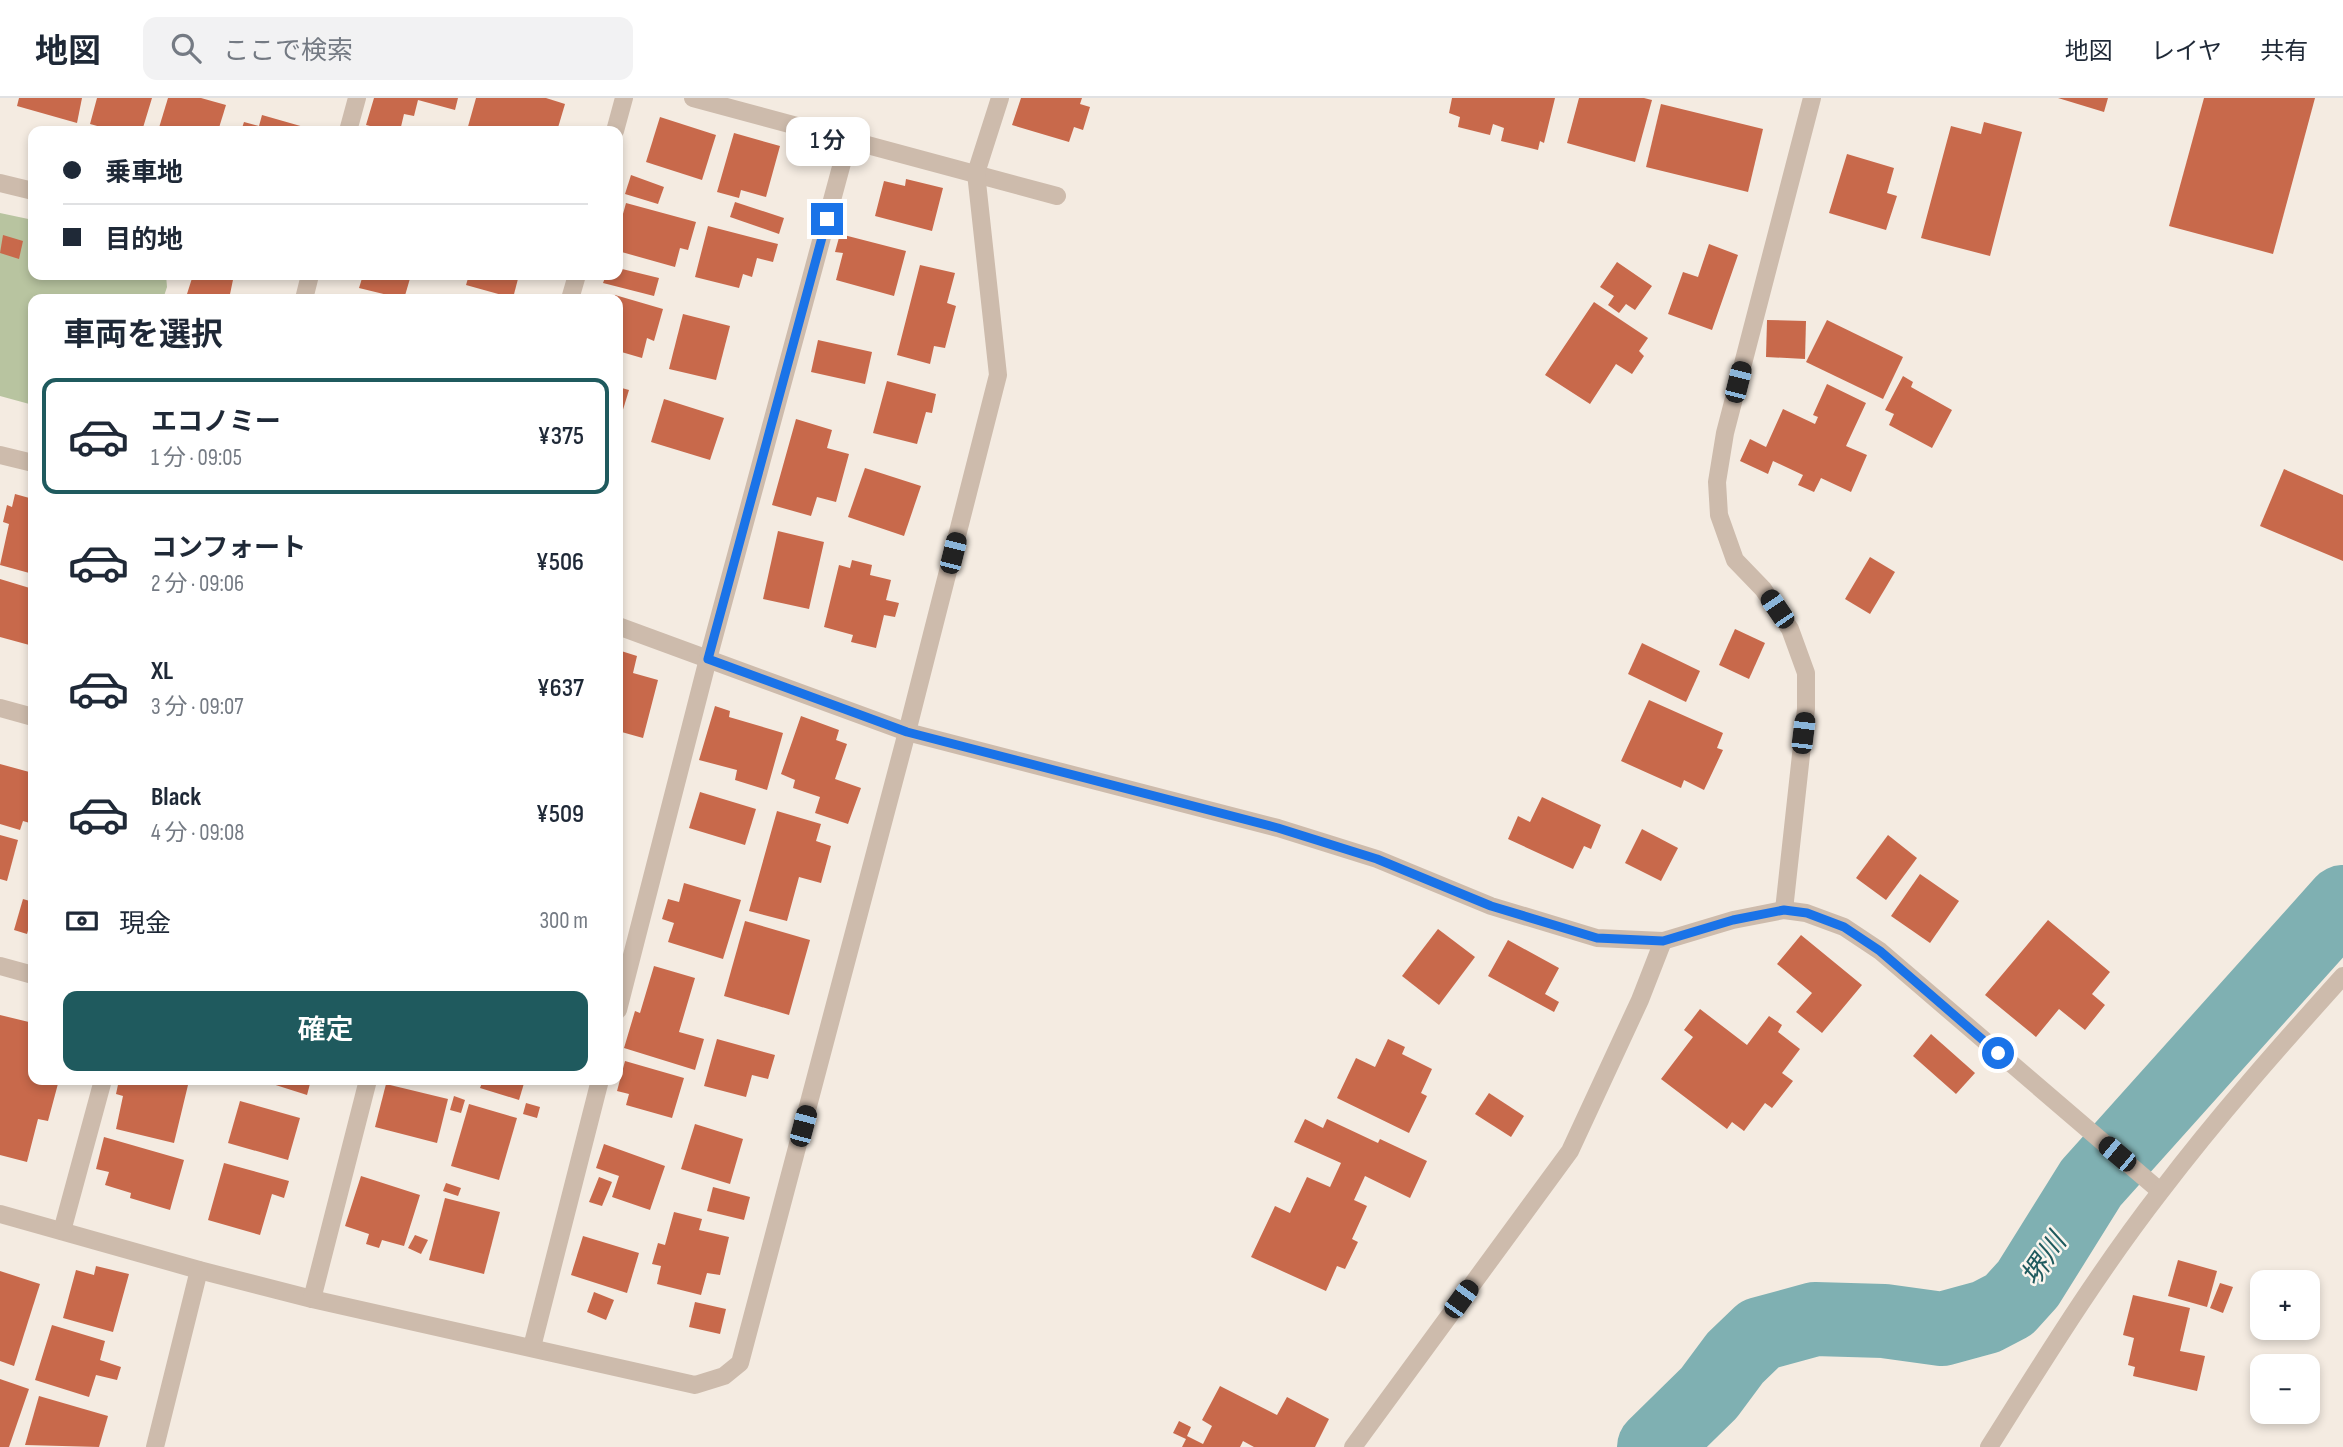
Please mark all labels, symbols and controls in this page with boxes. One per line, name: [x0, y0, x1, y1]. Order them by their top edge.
search box: [143, 17, 633, 80]
icon: search: [167, 29, 205, 67]
text: 地図: [35, 32, 101, 72]
text: ここで検索: [223, 36, 353, 67]
text: 地図: [2065, 37, 2113, 66]
text: レイヤ: [2151, 37, 2222, 66]
text: 共有: [2260, 37, 2308, 66]
callout: 1 分: [785, 117, 869, 166]
text: 1 分: [810, 127, 846, 155]
text: 乗車地: [105, 158, 183, 189]
route end: [811, 203, 843, 235]
text: 目的地: [105, 225, 183, 256]
text: 車両を選択: [63, 316, 223, 355]
car: [1723, 359, 1754, 405]
icon: car: [67, 405, 130, 468]
text: エコノミー: [151, 407, 281, 438]
text: ¥375: [537, 421, 584, 452]
text: 1 分 · 09:05: [151, 444, 242, 472]
car: [938, 530, 969, 576]
icon: car: [67, 531, 130, 594]
text: コンフォート: [151, 533, 306, 564]
text: ¥506: [536, 547, 584, 578]
text: 2 分 · 09:06: [151, 570, 244, 598]
car: [1757, 586, 1798, 632]
text: XL: [151, 656, 173, 687]
icon: car: [67, 657, 130, 720]
text: ¥637: [537, 673, 584, 704]
text: 3 分 · 09:07: [151, 693, 243, 721]
car: [1791, 711, 1816, 755]
text: Black: [151, 782, 201, 813]
icon: car: [67, 783, 130, 846]
text: ¥509: [536, 799, 584, 830]
text: 4 分 · 09:08: [151, 819, 244, 847]
icon: cash: [63, 902, 101, 940]
text: 300 m: [539, 907, 588, 935]
text: 現金: [119, 909, 171, 940]
button: 確定: [63, 991, 588, 1071]
route start: [1982, 1037, 2014, 1069]
car: [788, 1103, 819, 1149]
car: [2095, 1132, 2140, 1176]
water label: 堺川: [2015, 1225, 2075, 1292]
map controls: [2250, 1270, 2320, 1424]
button: +: [2250, 1270, 2320, 1340]
car: [1441, 1276, 1482, 1322]
button: −: [2250, 1354, 2320, 1424]

